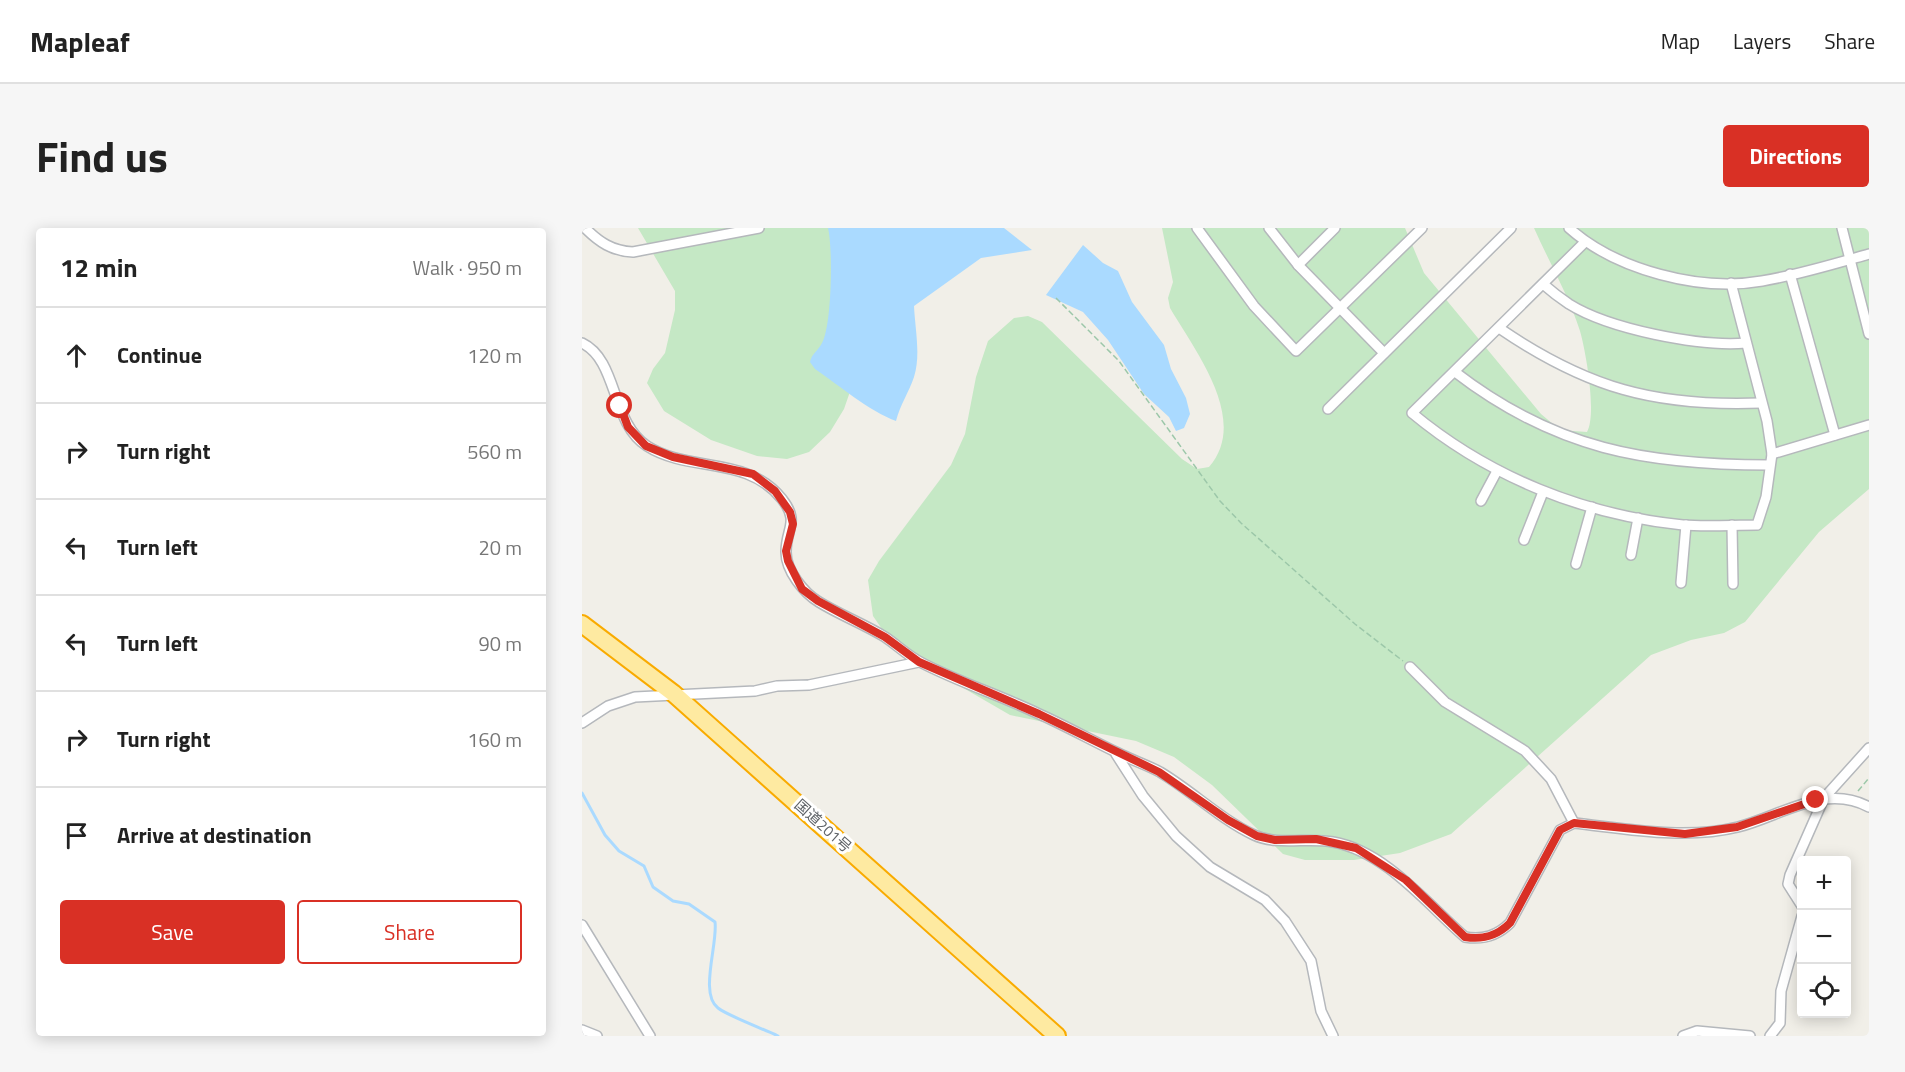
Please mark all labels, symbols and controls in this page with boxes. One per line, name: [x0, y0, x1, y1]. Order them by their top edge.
text: Mapleaf: [30, 20, 130, 63]
text: Map: [1661, 25, 1700, 57]
text: Layers: [1733, 25, 1791, 57]
text: Share: [1824, 25, 1875, 57]
text: Find us: [36, 124, 168, 188]
button: Directions: [1723, 125, 1869, 187]
text: 12 min: [60, 248, 138, 287]
text: Walk · 950 m: [413, 252, 522, 283]
text: Continue: [117, 338, 202, 372]
icon: ahead: [60, 339, 93, 372]
text: 120 m: [467, 340, 522, 371]
route start: [606, 392, 632, 418]
text: Turn right: [117, 434, 211, 468]
icon: right: [60, 435, 93, 468]
text: 560 m: [467, 436, 522, 467]
text: Turn left: [117, 530, 198, 564]
icon: left: [60, 531, 93, 564]
text: 20 m: [478, 532, 522, 563]
text: Turn left: [117, 626, 198, 660]
icon: left: [60, 627, 93, 660]
text: 90 m: [478, 628, 522, 659]
text: Turn right: [117, 722, 211, 756]
icon: right: [60, 723, 93, 756]
text: 160 m: [467, 724, 522, 755]
route end: [1802, 786, 1828, 812]
street label: 国道201号: [790, 794, 857, 858]
text: Arrive at destination: [117, 818, 312, 852]
icon: arrive: [60, 819, 93, 852]
map controls: [1797, 856, 1851, 1018]
button: +: [1797, 856, 1851, 910]
button: Save: [60, 900, 285, 964]
button: Share: [297, 900, 522, 964]
button: −: [1797, 910, 1851, 964]
button: locate: [1797, 964, 1851, 1018]

